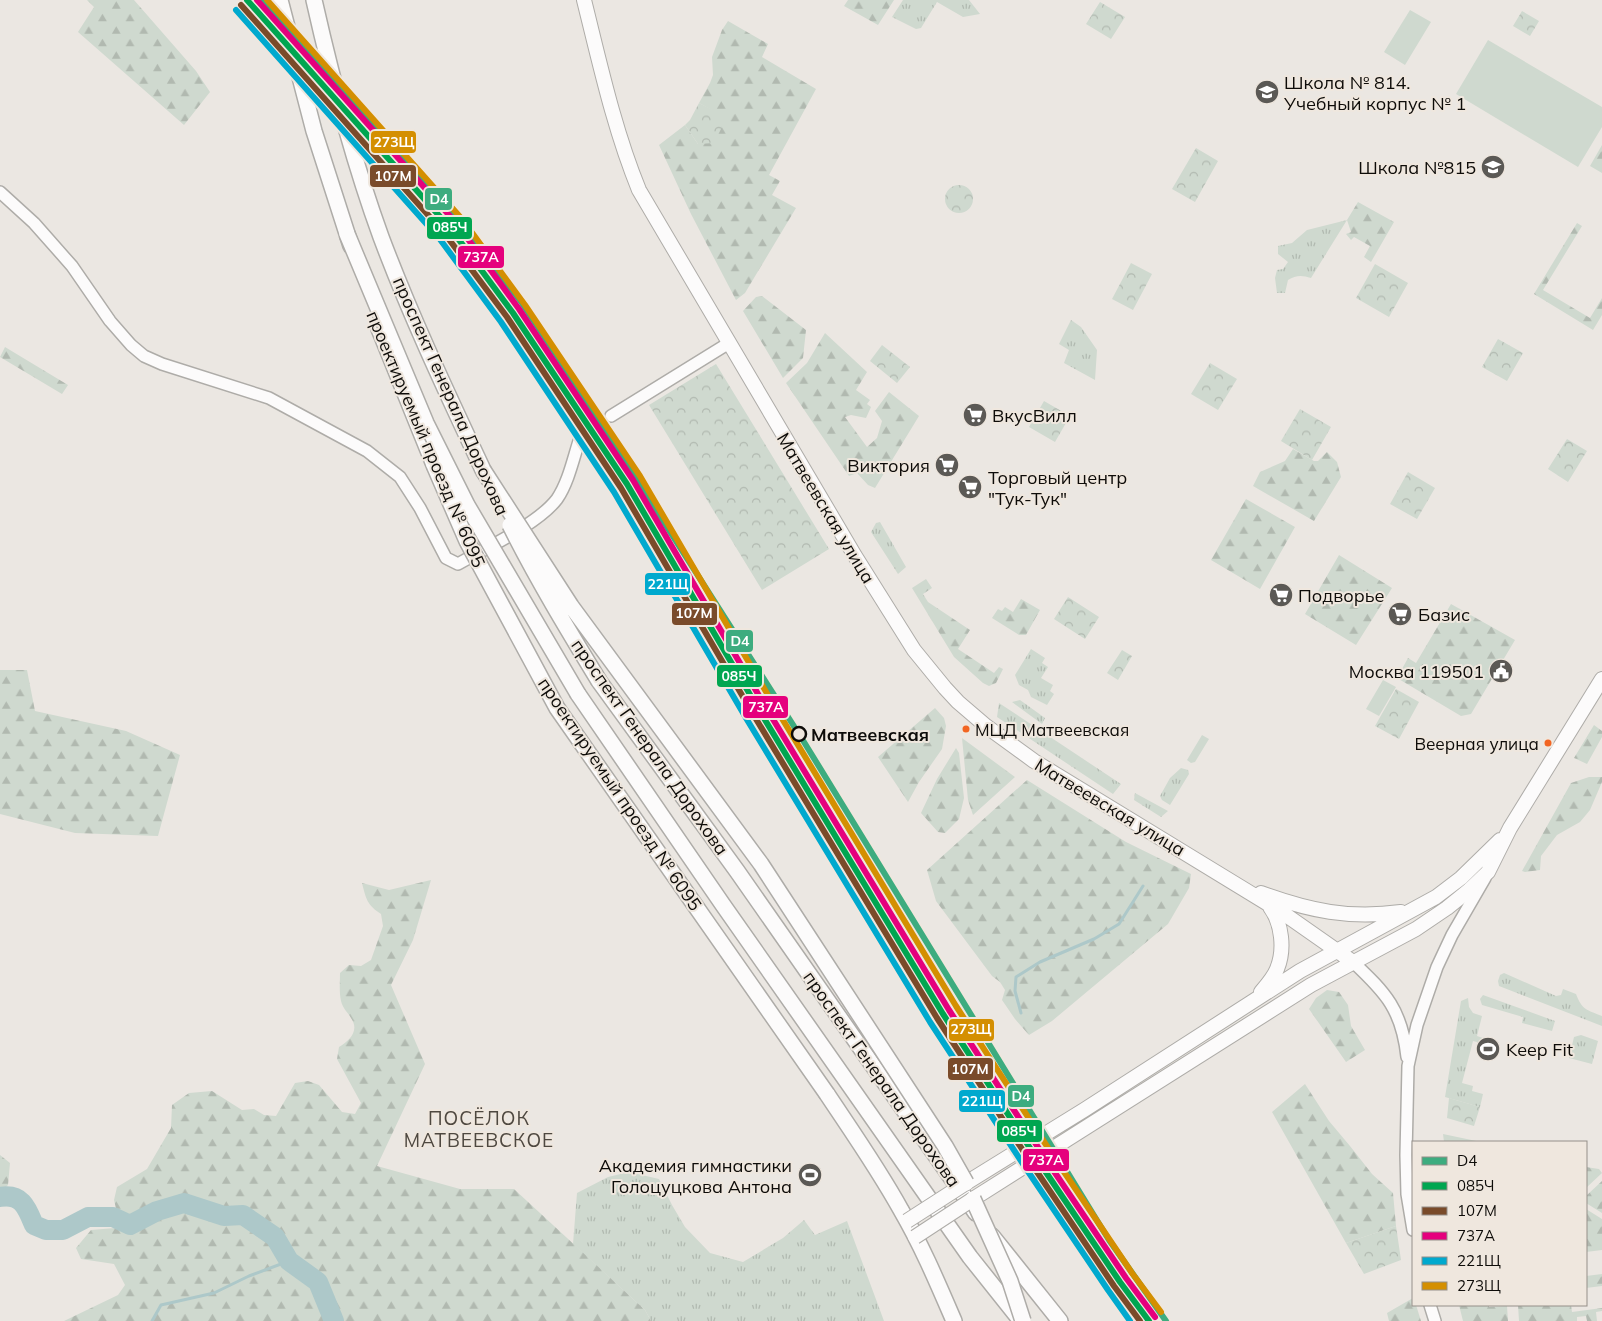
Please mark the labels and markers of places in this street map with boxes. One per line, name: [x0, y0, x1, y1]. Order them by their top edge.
place label: Школа № 814. Учебный корпус № 1: [1283, 71, 1466, 115]
school or university icon: Школа № 814. Учебный корпус № 1: [1254, 79, 1280, 105]
school or university icon: Школа №815: [1480, 154, 1506, 180]
place label: Школа №815: [1358, 156, 1476, 179]
supermarket icon: ВкусВилл: [962, 402, 988, 428]
place label: ВкусВилл: [992, 404, 1077, 427]
supermarket icon: Виктория: [934, 452, 960, 478]
place label: Виктория: [847, 454, 930, 477]
place label: Торговый центр "Тук-Тук": [988, 466, 1127, 510]
supermarket icon: Торговый центр "Тук-Тук": [957, 474, 983, 500]
supermarket icon: Подворье: [1268, 582, 1294, 608]
place label: Подворье: [1298, 584, 1385, 607]
supermarket icon: Базис: [1387, 601, 1413, 627]
place label: Базис: [1418, 603, 1470, 626]
public building icon: Москва 119501: [1488, 658, 1514, 684]
place label: Москва 119501: [1349, 660, 1484, 683]
place label: МЦД Матвеевская: [975, 719, 1129, 740]
place label: Матвеевская: [811, 723, 929, 746]
marker: МЦД Матвеевская: [961, 724, 971, 734]
marker: Матвеевская: [791, 726, 807, 742]
place label: Веерная улица: [1414, 733, 1539, 755]
marker: Веерная улица: [1543, 738, 1553, 748]
sports icon: Keep Fit: [1475, 1036, 1501, 1062]
place label: Keep Fit: [1506, 1038, 1573, 1061]
place label: Академия гимнастики Голоцуцкова Антона: [599, 1154, 792, 1198]
sports icon: Академия гимнастики Голоцуцкова Антона: [797, 1162, 823, 1188]

